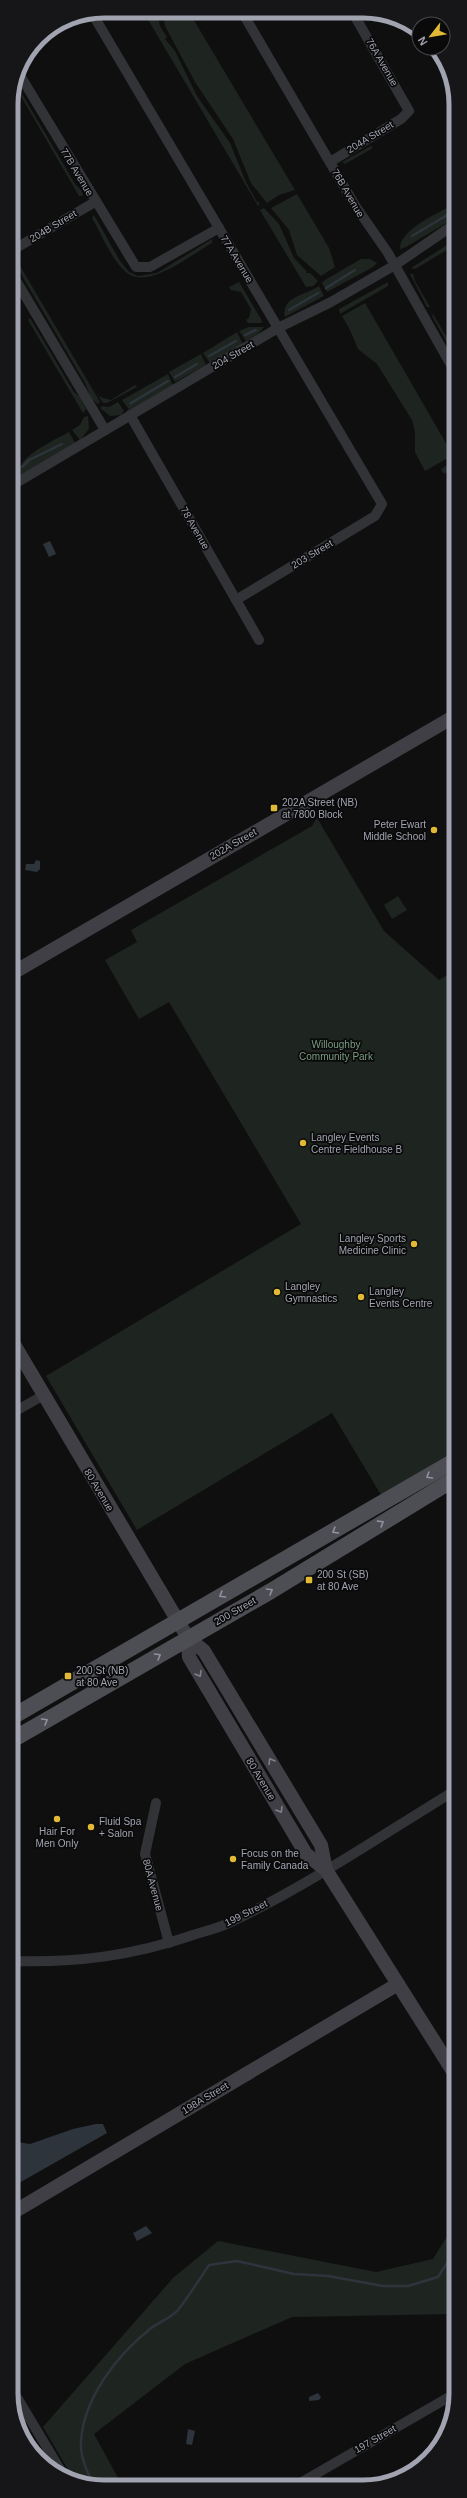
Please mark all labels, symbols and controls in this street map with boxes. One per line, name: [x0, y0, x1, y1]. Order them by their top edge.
north arrow: [411, 16, 451, 56]
text: N: [415, 35, 430, 48]
street label: 76A Avenue: [364, 36, 400, 88]
street label: 204A Street: [345, 119, 395, 155]
street label: 77B Avenue: [58, 146, 96, 198]
street label: 76B Avenue: [330, 167, 366, 219]
street label: 204B Street: [28, 208, 79, 244]
street label: 77A Avenue: [219, 233, 256, 285]
street label: 204 Street: [210, 339, 256, 371]
street label: 78 Avenue: [178, 505, 212, 552]
street label: 203 Street: [289, 537, 335, 571]
place label: 202A Street (NB) at 7800 Block: [282, 797, 358, 820]
marker: 202A Street (NB) at 7800 Block: [269, 803, 279, 813]
place label: Peter Ewart Middle School: [363, 819, 426, 842]
marker: Peter Ewart Middle School: [429, 825, 439, 835]
street label: 202A Street: [208, 826, 259, 862]
park label: Willoughby Community Park: [299, 1039, 374, 1062]
place label: Langley Events Centre Fieldhouse B: [311, 1132, 402, 1155]
marker: Langley Events Centre Fieldhouse B: [298, 1138, 308, 1148]
place label: Langley Sports Medicine Clinic: [339, 1233, 406, 1256]
marker: Langley Sports Medicine Clinic: [409, 1239, 419, 1249]
place label: Langley Gymnastics: [285, 1281, 337, 1304]
place label: Langley Events Centre: [369, 1286, 433, 1309]
marker: Langley Gymnastics: [272, 1287, 282, 1297]
marker: Langley Events Centre: [356, 1292, 366, 1302]
street label: 80 Avenue: [82, 1467, 116, 1513]
one-way arrow: [426, 1471, 433, 1478]
one-way arrow: [377, 1521, 384, 1528]
one-way arrow: [332, 1526, 339, 1533]
place label: 200 St (SB) at 80 Ave: [317, 1569, 369, 1592]
marker: 200 St (SB) at 80 Ave: [304, 1575, 314, 1585]
one-way arrow: [266, 1588, 273, 1595]
one-way arrow: [219, 1591, 226, 1598]
street label: 200 Street: [212, 1595, 258, 1627]
one-way arrow: [154, 1653, 161, 1660]
place label: 200 St (NB) at 80 Ave: [76, 1665, 128, 1688]
one-way arrow: [194, 1670, 202, 1677]
marker: 200 St (NB) at 80 Ave: [63, 1671, 73, 1681]
one-way arrow: [41, 1718, 48, 1725]
street label: 80 Avenue: [244, 1756, 278, 1802]
one-way arrow: [268, 1758, 275, 1765]
one-way arrow: [275, 1806, 282, 1813]
marker: Hair For Men Only: [52, 1814, 62, 1824]
place label: Fluid Spa + Salon: [99, 1816, 142, 1839]
marker: Fluid Spa + Salon: [86, 1822, 96, 1832]
place label: Hair For Men Only: [36, 1826, 78, 1849]
place label: Focus on the Family Canada: [241, 1848, 309, 1871]
marker: Focus on the Family Canada: [228, 1854, 238, 1864]
street label: 80A Avenue: [141, 1858, 165, 1913]
street label: 199 Street: [223, 1898, 269, 1928]
street label: 198A Street: [180, 2080, 230, 2116]
street label: 197 Street: [352, 2423, 398, 2455]

